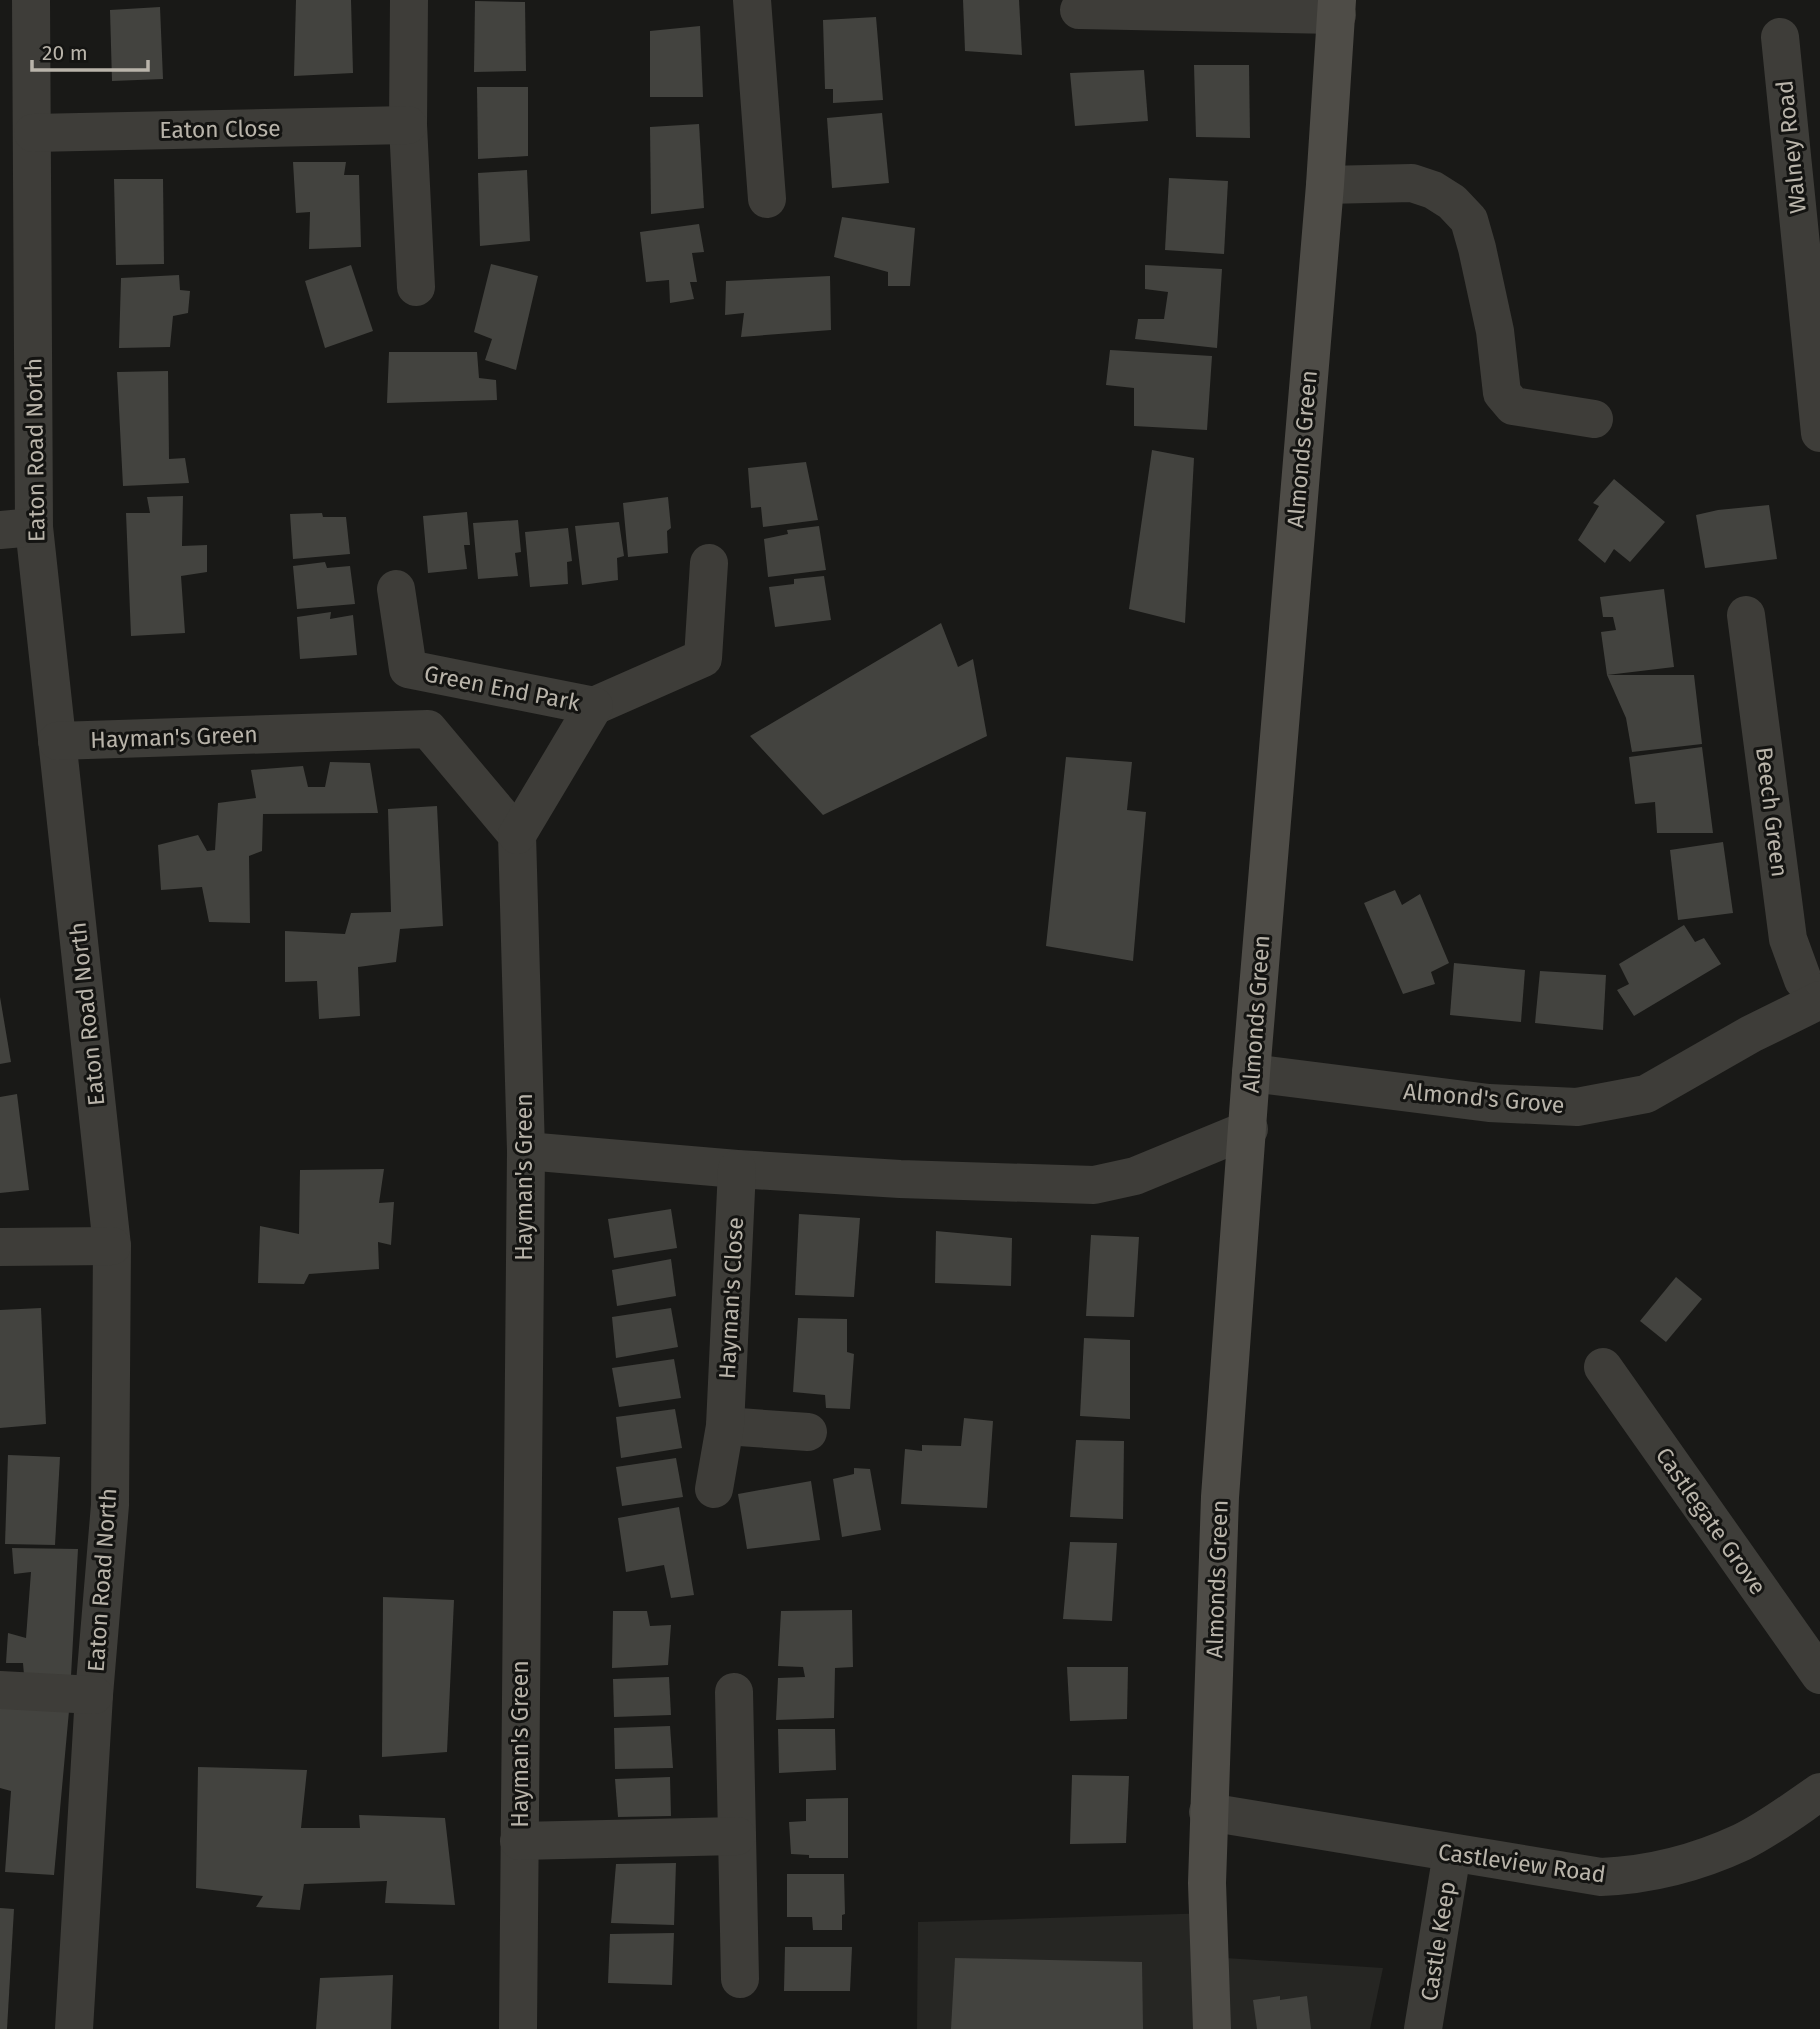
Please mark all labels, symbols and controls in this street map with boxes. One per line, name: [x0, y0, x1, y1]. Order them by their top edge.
scale bar: [32, 28, 147, 72]
text: 20 m: [42, 40, 88, 66]
street label: Walney Road: [1770, 79, 1812, 215]
street label: Eaton Close: [159, 114, 281, 144]
street label: Eaton Road North: [19, 358, 51, 542]
street label: Almonds Green: [1281, 369, 1323, 529]
street label: Green End Park: [422, 659, 582, 717]
street label: Hayman's Green: [90, 720, 258, 754]
street label: Beech Green: [1750, 745, 1794, 879]
street label: Eaton Road North: [63, 921, 111, 1107]
street label: Almonds Green: [1237, 934, 1275, 1094]
street label: Almond's Grove: [1402, 1077, 1566, 1119]
street label: Hayman's Green: [510, 1093, 538, 1261]
street label: Hayman's Close: [713, 1216, 749, 1380]
street label: Castlegate Grove: [1650, 1442, 1772, 1600]
street label: Eaton Road North: [82, 1487, 122, 1673]
street label: Almonds Green: [1200, 1499, 1234, 1659]
street label: Hayman's Green: [506, 1660, 534, 1828]
street label: Castleview Road: [1436, 1837, 1608, 1889]
street label: Castle Keep: [1415, 1879, 1461, 2003]

